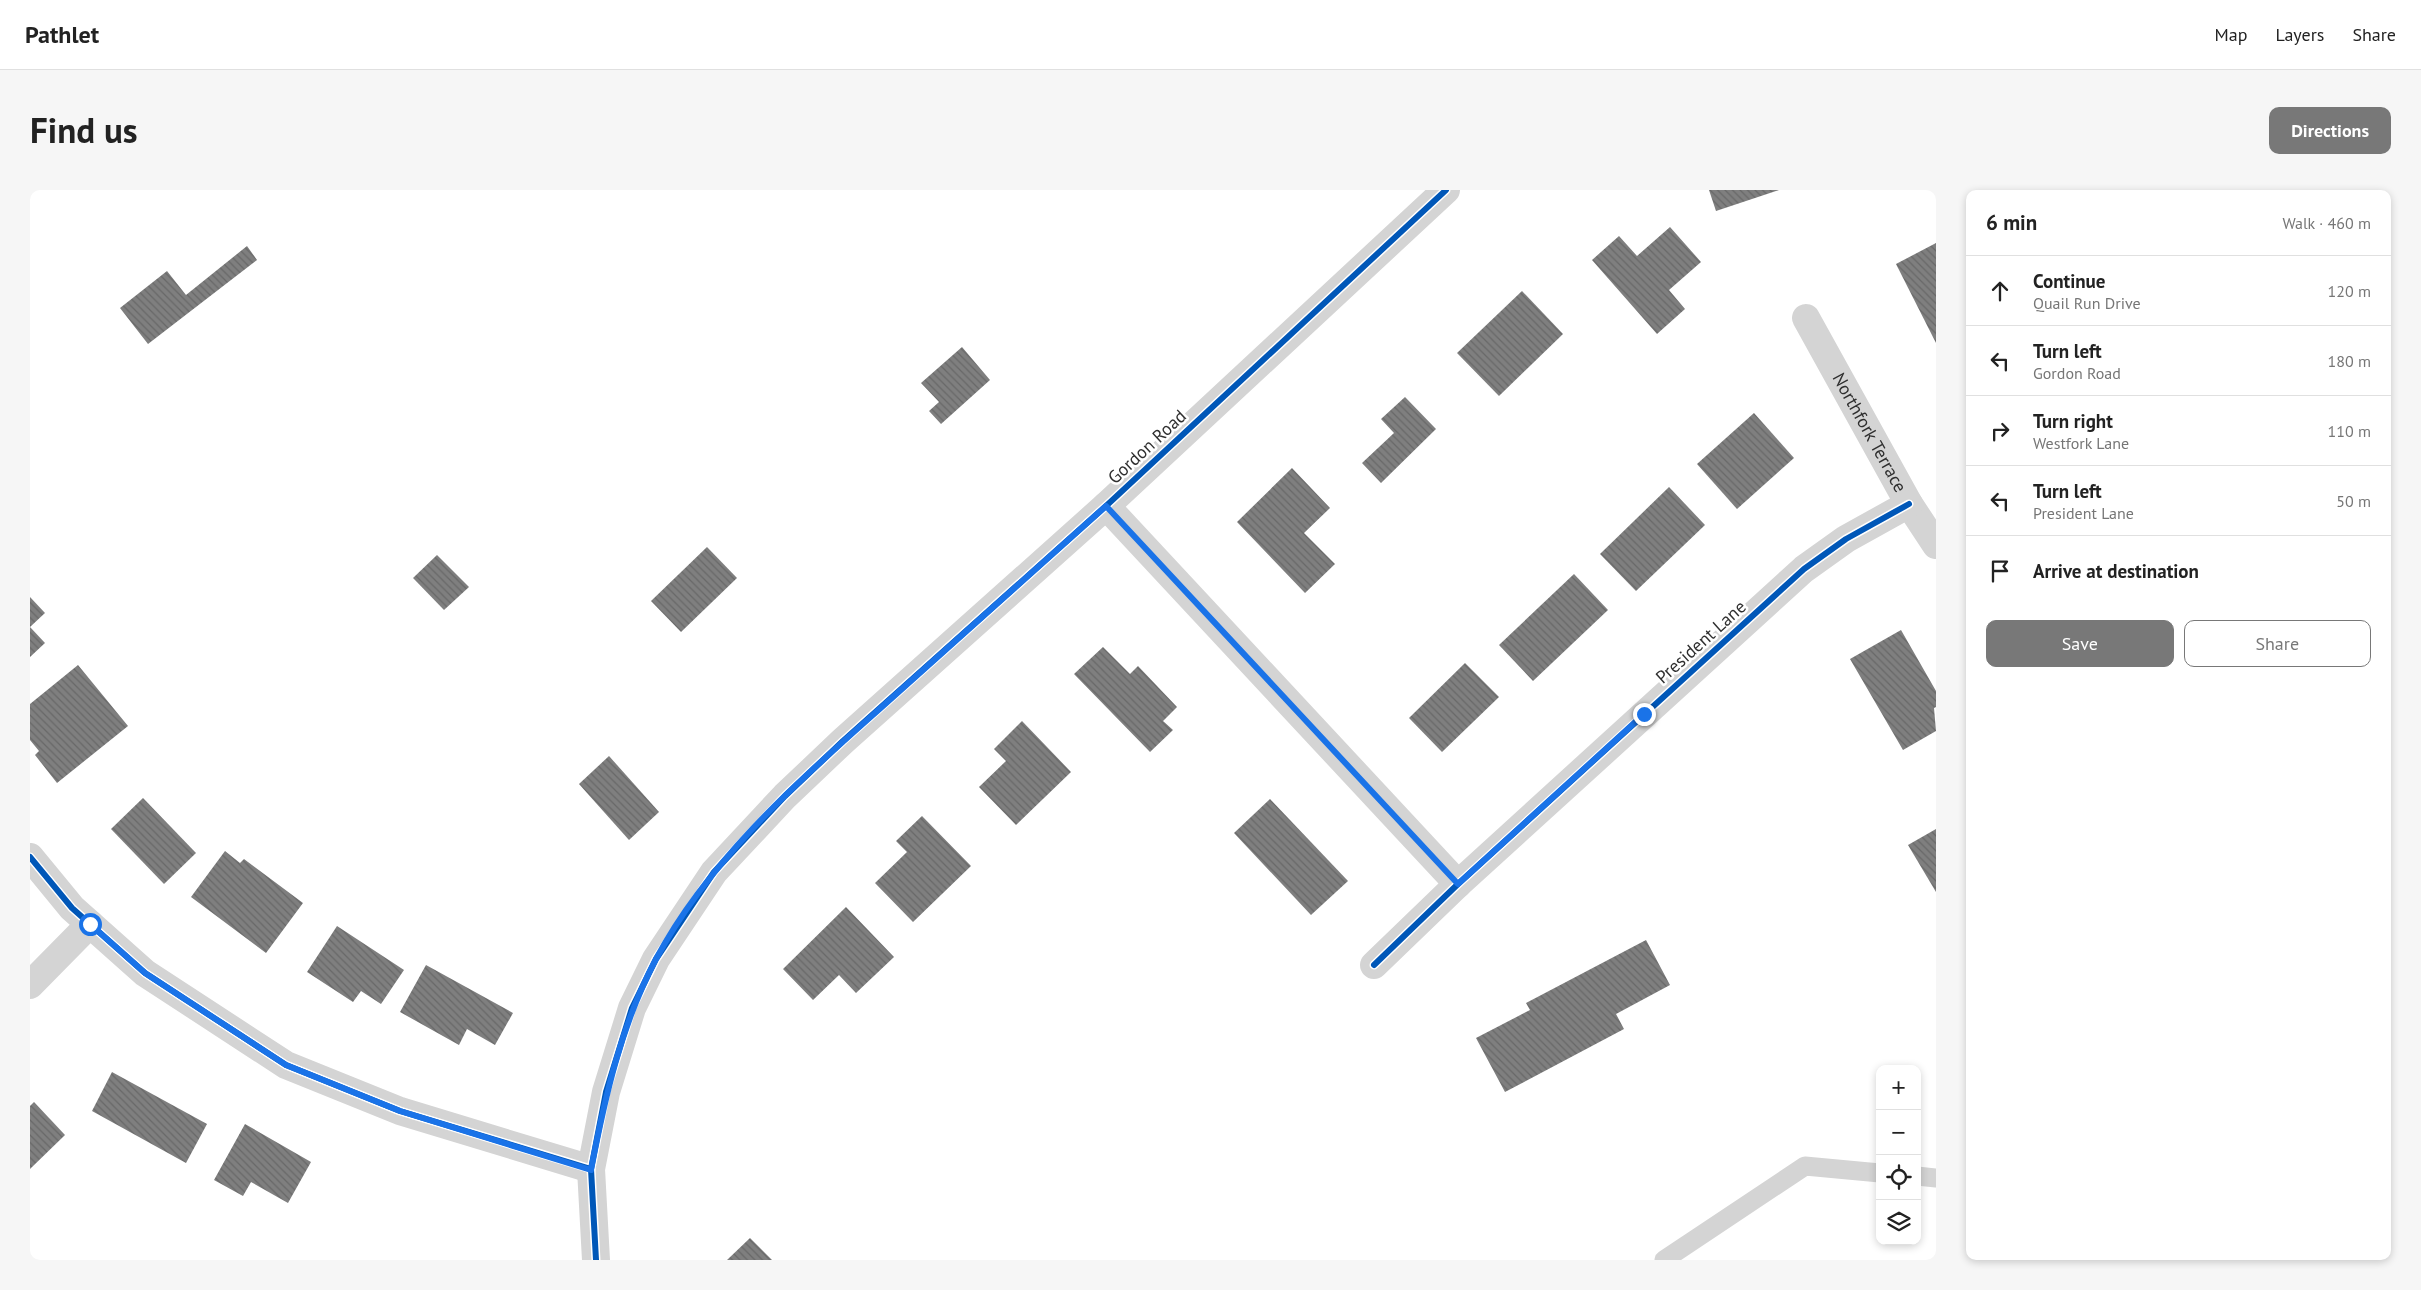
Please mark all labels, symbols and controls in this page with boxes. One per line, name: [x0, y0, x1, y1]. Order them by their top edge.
text: Pathlet: [25, 19, 99, 50]
text: Map: [2215, 23, 2247, 46]
text: Layers: [2275, 23, 2324, 46]
text: Share: [2352, 23, 2396, 46]
text: Find us: [30, 107, 138, 153]
button: Directions: [2269, 107, 2391, 154]
text: 6 min: [1986, 209, 2037, 236]
text: Walk · 460 m: [2282, 213, 2371, 233]
text: Continue: [2033, 269, 2105, 293]
icon: ahead: [1986, 277, 2014, 305]
text: 120 m: [2328, 281, 2371, 301]
text: Quail Run Drive: [2033, 293, 2141, 313]
text: Turn left: [2033, 339, 2102, 363]
icon: left: [1986, 347, 2014, 375]
text: 180 m: [2328, 351, 2371, 371]
text: Gordon Road: [2033, 363, 2121, 383]
street label: Northfork Terrace: [1828, 369, 1912, 496]
street label: Gordon Road: [1103, 405, 1191, 489]
text: Turn right: [2033, 409, 2113, 433]
icon: right: [1986, 417, 2014, 445]
text: 110 m: [2328, 421, 2371, 441]
text: Westfork Lane: [2033, 433, 2129, 453]
text: Turn left: [2033, 479, 2102, 503]
icon: left: [1986, 487, 2014, 515]
text: 50 m: [2336, 491, 2371, 511]
text: President Lane: [2033, 503, 2134, 523]
icon: arrive: [1986, 557, 2014, 585]
text: Arrive at destination: [2033, 559, 2199, 583]
street label: President Lane: [1651, 595, 1751, 688]
button: Save: [1986, 620, 2174, 667]
button: Share: [2184, 620, 2371, 667]
route end: [1633, 703, 1656, 726]
route start: [79, 913, 102, 936]
map controls: [1876, 1065, 1921, 1245]
button: +: [1876, 1065, 1921, 1110]
button: −: [1876, 1110, 1921, 1155]
button: locate: [1876, 1155, 1921, 1200]
button: layers: [1876, 1200, 1921, 1245]

